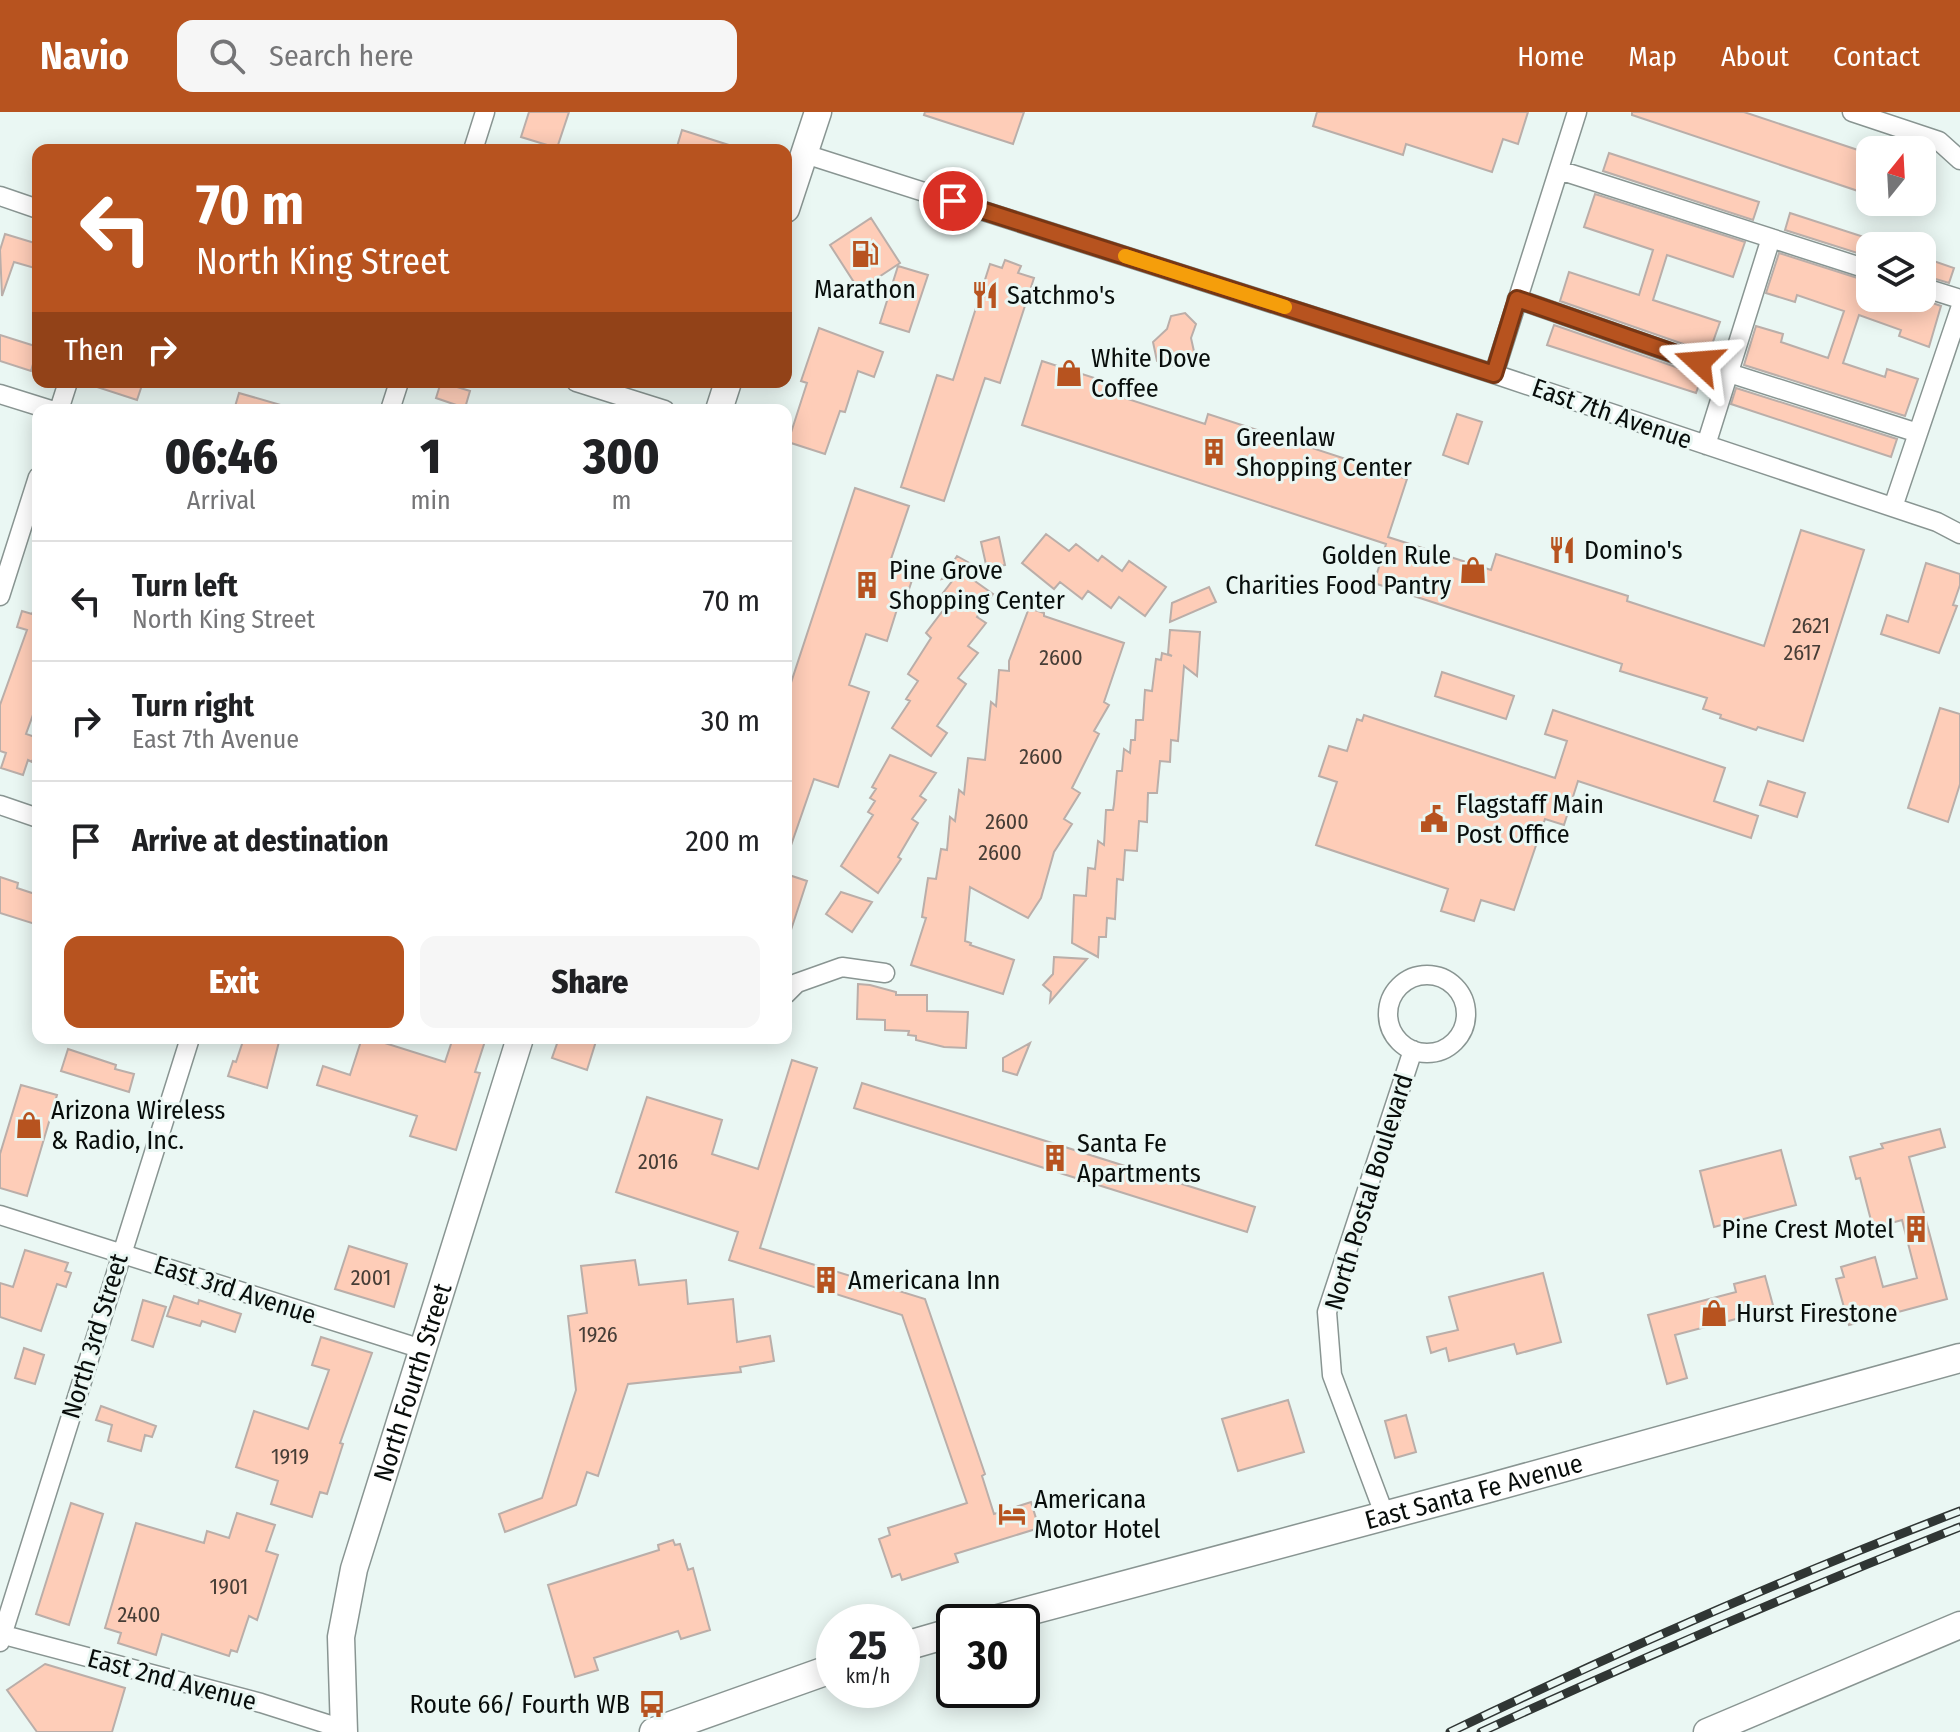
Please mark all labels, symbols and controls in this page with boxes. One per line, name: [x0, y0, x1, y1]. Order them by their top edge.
search box: [177, 20, 737, 92]
text: Navio: [40, 33, 129, 79]
icon: search: [205, 34, 249, 78]
text: Search here: [269, 38, 414, 74]
text: Home: [1517, 40, 1584, 73]
text: Map: [1628, 40, 1677, 73]
text: About: [1721, 40, 1789, 73]
text: Contact: [1833, 40, 1920, 73]
north arrow: [1856, 136, 1936, 216]
map controls: [1856, 136, 1936, 312]
pin: [919, 167, 987, 235]
text: 70 m: [196, 172, 304, 239]
icon: left: [64, 176, 168, 280]
icon: arrive: [931, 179, 975, 223]
button: layers: [1856, 232, 1936, 312]
fuel station icon: Marathon: [850, 239, 880, 269]
text: North King Street: [196, 240, 450, 284]
place label: Marathon: [814, 274, 916, 305]
restaurant icon: Satchmo's: [970, 280, 1000, 310]
place label: Satchmo's: [1007, 280, 1115, 311]
position arrow: [1657, 320, 1741, 404]
icon: right: [140, 328, 184, 372]
text: Then: [64, 332, 124, 368]
place label: White Dove Coffee: [1091, 343, 1211, 404]
shop icon: White Dove Coffee: [1054, 358, 1084, 388]
street label: East 7th Avenue: [1528, 372, 1696, 456]
place label: Greenlaw Shopping Center: [1236, 422, 1412, 483]
text: 06:46: [164, 428, 278, 486]
text: 1: [420, 428, 441, 486]
text: 300: [583, 428, 660, 486]
building icon: Greenlaw Shopping Center: [1199, 437, 1229, 467]
text: Arrival: [187, 485, 256, 516]
text: min: [411, 485, 451, 516]
text: m: [611, 485, 631, 516]
restaurant icon: Domino's: [1547, 535, 1577, 565]
place label: Domino's: [1584, 535, 1683, 566]
place label: Golden Rule Charities Food Pantry: [1225, 540, 1451, 601]
place label: Pine Grove Shopping Center: [889, 555, 1065, 616]
shop icon: Golden Rule Charities Food Pantry: [1458, 555, 1488, 585]
text: Turn left: [132, 568, 238, 604]
building icon: Pine Grove Shopping Center: [852, 570, 882, 600]
icon: left: [64, 579, 108, 623]
text: 70 m: [702, 583, 760, 619]
text: North King Street: [132, 604, 315, 635]
house number: 2621: [1792, 612, 1830, 639]
house number: 2617: [1783, 639, 1821, 666]
house number: 2600: [1039, 644, 1083, 671]
text: Turn right: [132, 688, 254, 724]
icon: right: [64, 699, 108, 743]
text: 30 m: [701, 703, 760, 739]
text: East 7th Avenue: [132, 724, 299, 755]
house number: 2600: [1019, 743, 1063, 770]
place label: Flagstaff Main Post Office: [1456, 789, 1604, 850]
public building icon: Flagstaff Main Post Office: [1419, 804, 1449, 834]
house number: 2600: [985, 808, 1029, 835]
icon: arrive: [64, 819, 108, 863]
text: Arrive at destination: [132, 823, 389, 859]
text: 200 m: [685, 823, 760, 859]
house number: 2600: [978, 839, 1022, 866]
button: Exit: [64, 936, 404, 1028]
button: Share: [420, 936, 760, 1028]
street label: North Postal Boulevard: [1318, 1070, 1420, 1314]
place label: Arizona Wireless & Radio, Inc.: [51, 1095, 225, 1156]
shop icon: Arizona Wireless & Radio, Inc.: [14, 1110, 44, 1140]
place label: Santa Fe Apartments: [1077, 1128, 1201, 1189]
building icon: Santa Fe Apartments: [1040, 1143, 1070, 1173]
house number: 2016: [638, 1148, 678, 1175]
place label: Pine Crest Motel: [1721, 1214, 1894, 1245]
building icon: Pine Crest Motel: [1901, 1214, 1931, 1244]
street label: North 3rd Street: [55, 1249, 135, 1422]
street label: East 3rd Avenue: [150, 1249, 320, 1331]
house number: 2001: [351, 1264, 391, 1291]
building icon: Americana Inn: [811, 1265, 841, 1295]
place label: Americana Inn: [848, 1265, 1001, 1296]
street label: North Fourth Street: [367, 1279, 458, 1485]
shop icon: Hurst Firestone: [1699, 1298, 1729, 1328]
place label: Hurst Firestone: [1736, 1298, 1898, 1329]
house number: 1926: [578, 1321, 618, 1348]
house number: 1919: [271, 1443, 309, 1470]
street label: East Santa Fe Avenue: [1362, 1447, 1586, 1536]
place label: Americana Motor Hotel: [1034, 1484, 1161, 1545]
hotel icon: Americana Motor Hotel: [997, 1499, 1027, 1529]
house number: 1901: [210, 1573, 248, 1600]
house number: 2400: [118, 1601, 160, 1628]
speed limit sign: 30: [936, 1604, 1040, 1708]
text: 25: [849, 1622, 887, 1670]
street label: East 2nd Avenue: [84, 1643, 260, 1717]
text: km/h: [846, 1664, 890, 1688]
place label: Route 66/ Fourth WB: [409, 1689, 630, 1720]
bus stop icon: Route 66/ Fourth WB: [637, 1689, 667, 1719]

